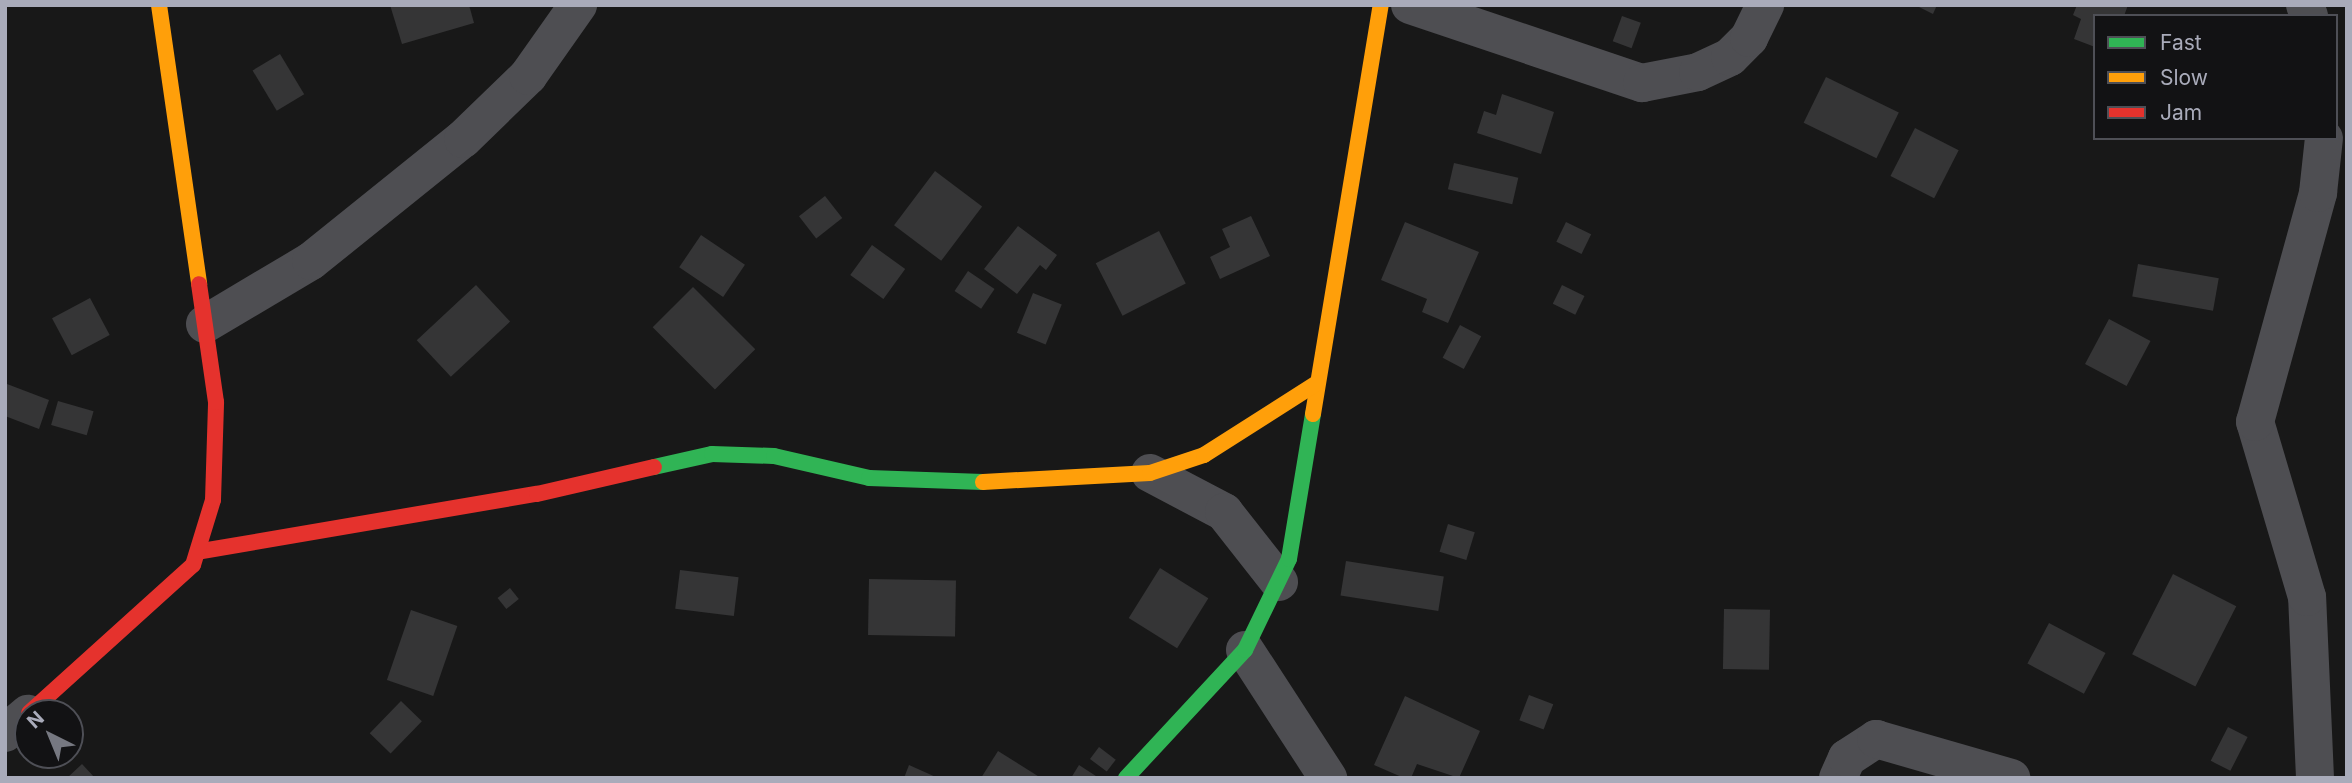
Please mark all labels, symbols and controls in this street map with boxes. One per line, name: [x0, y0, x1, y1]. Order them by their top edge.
legend: [2093, 14, 2338, 140]
text: Fast: [2160, 30, 2202, 55]
text: Slow: [2160, 65, 2208, 90]
text: Jam: [2160, 100, 2202, 125]
north arrow: [14, 699, 84, 769]
text: N: [23, 706, 49, 733]

